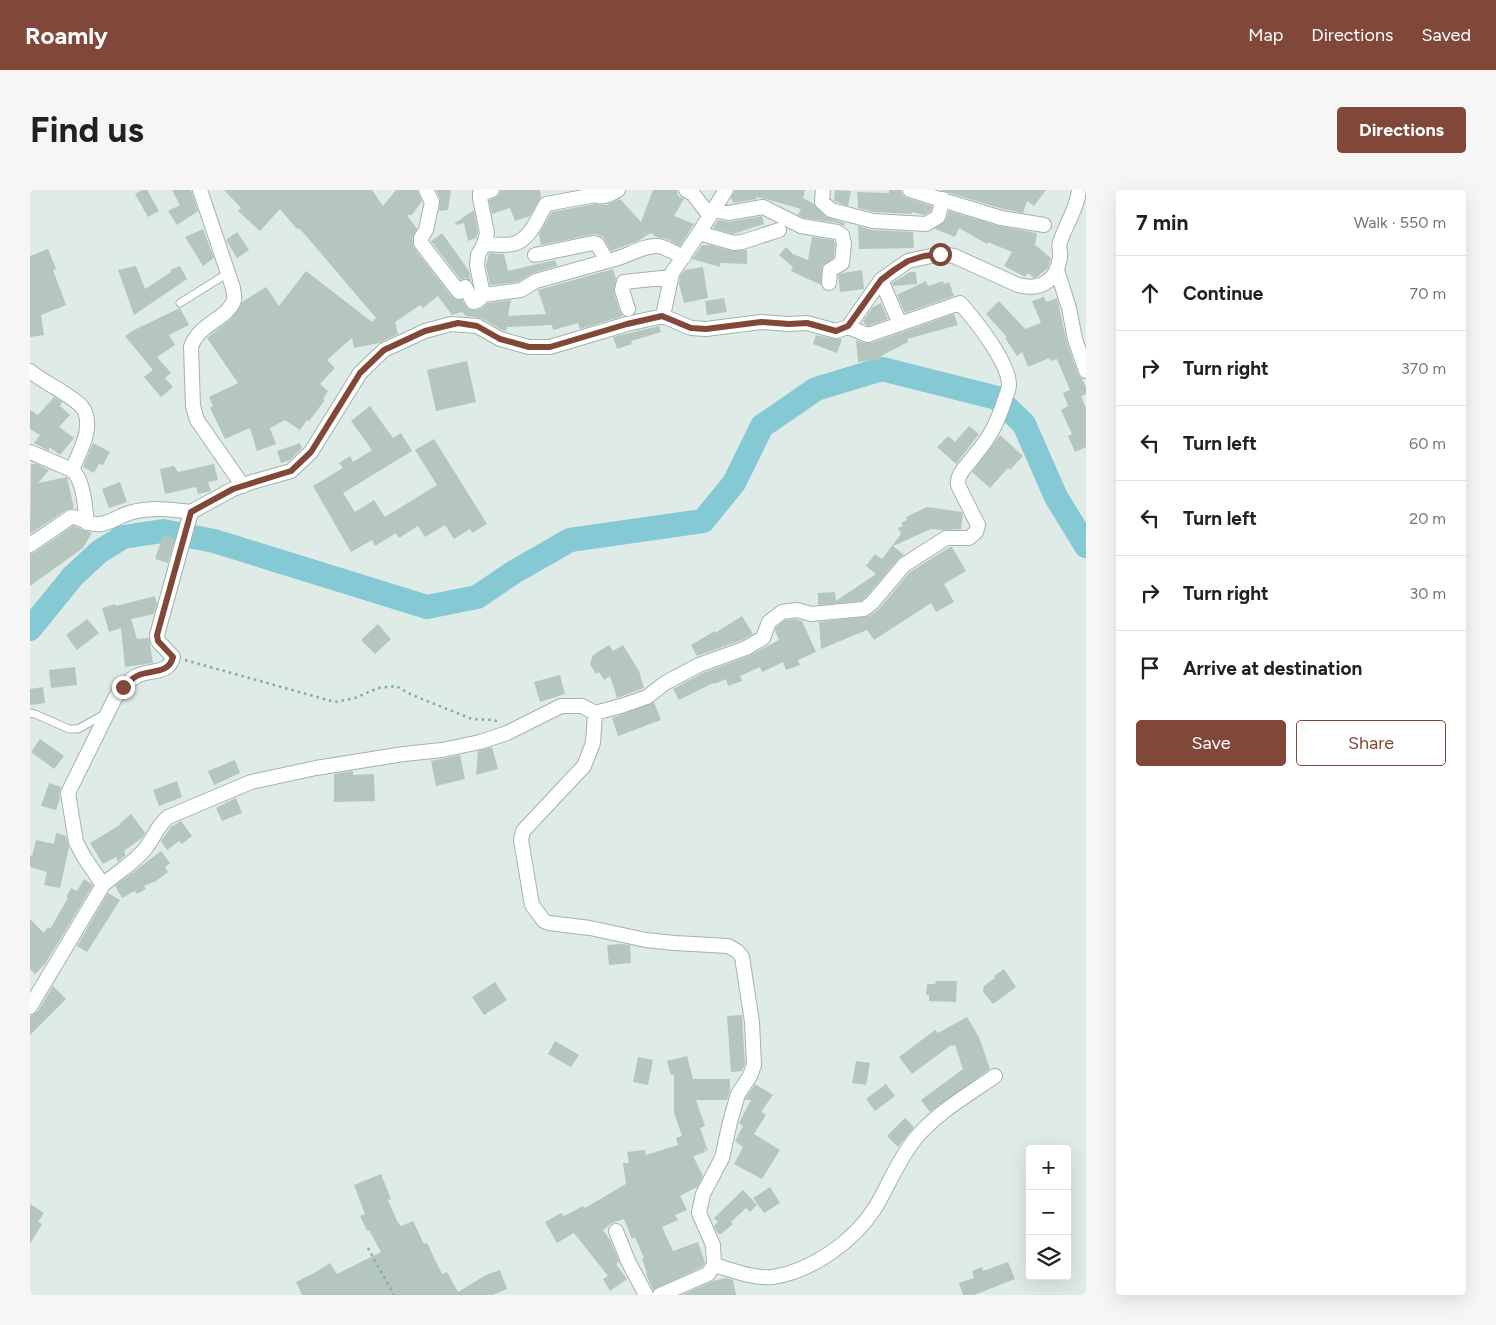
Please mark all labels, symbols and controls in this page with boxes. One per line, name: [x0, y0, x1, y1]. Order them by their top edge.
text: Roamly: [25, 21, 108, 50]
text: Map: [1248, 24, 1283, 46]
text: Directions: [1311, 24, 1393, 46]
text: Saved: [1421, 24, 1471, 46]
button: Directions: [1337, 107, 1466, 153]
text: Find us: [30, 109, 144, 151]
text: 7 min: [1136, 210, 1188, 235]
text: Walk · 550 m: [1354, 213, 1446, 232]
route start: [929, 243, 952, 266]
icon: ahead: [1136, 279, 1164, 307]
text: Continue: [1183, 282, 1263, 305]
text: 70 m: [1410, 284, 1446, 303]
icon: right: [1136, 354, 1164, 382]
text: Turn right: [1183, 357, 1269, 380]
text: 370 m: [1401, 359, 1446, 378]
icon: left: [1136, 429, 1164, 457]
text: Turn left: [1183, 432, 1257, 455]
text: 60 m: [1409, 434, 1446, 453]
icon: left: [1136, 504, 1164, 532]
text: Turn left: [1183, 507, 1257, 530]
text: 20 m: [1409, 509, 1446, 528]
icon: right: [1136, 579, 1164, 607]
text: Turn right: [1183, 582, 1269, 605]
text: 30 m: [1409, 584, 1446, 603]
icon: arrive: [1136, 654, 1164, 682]
text: Arrive at destination: [1183, 657, 1362, 680]
route end: [112, 676, 135, 699]
button: Save: [1136, 720, 1286, 766]
button: Share: [1296, 720, 1446, 766]
map controls: [1026, 1145, 1071, 1280]
button: +: [1026, 1145, 1071, 1190]
button: −: [1026, 1190, 1071, 1235]
button: layers: [1026, 1235, 1071, 1280]

